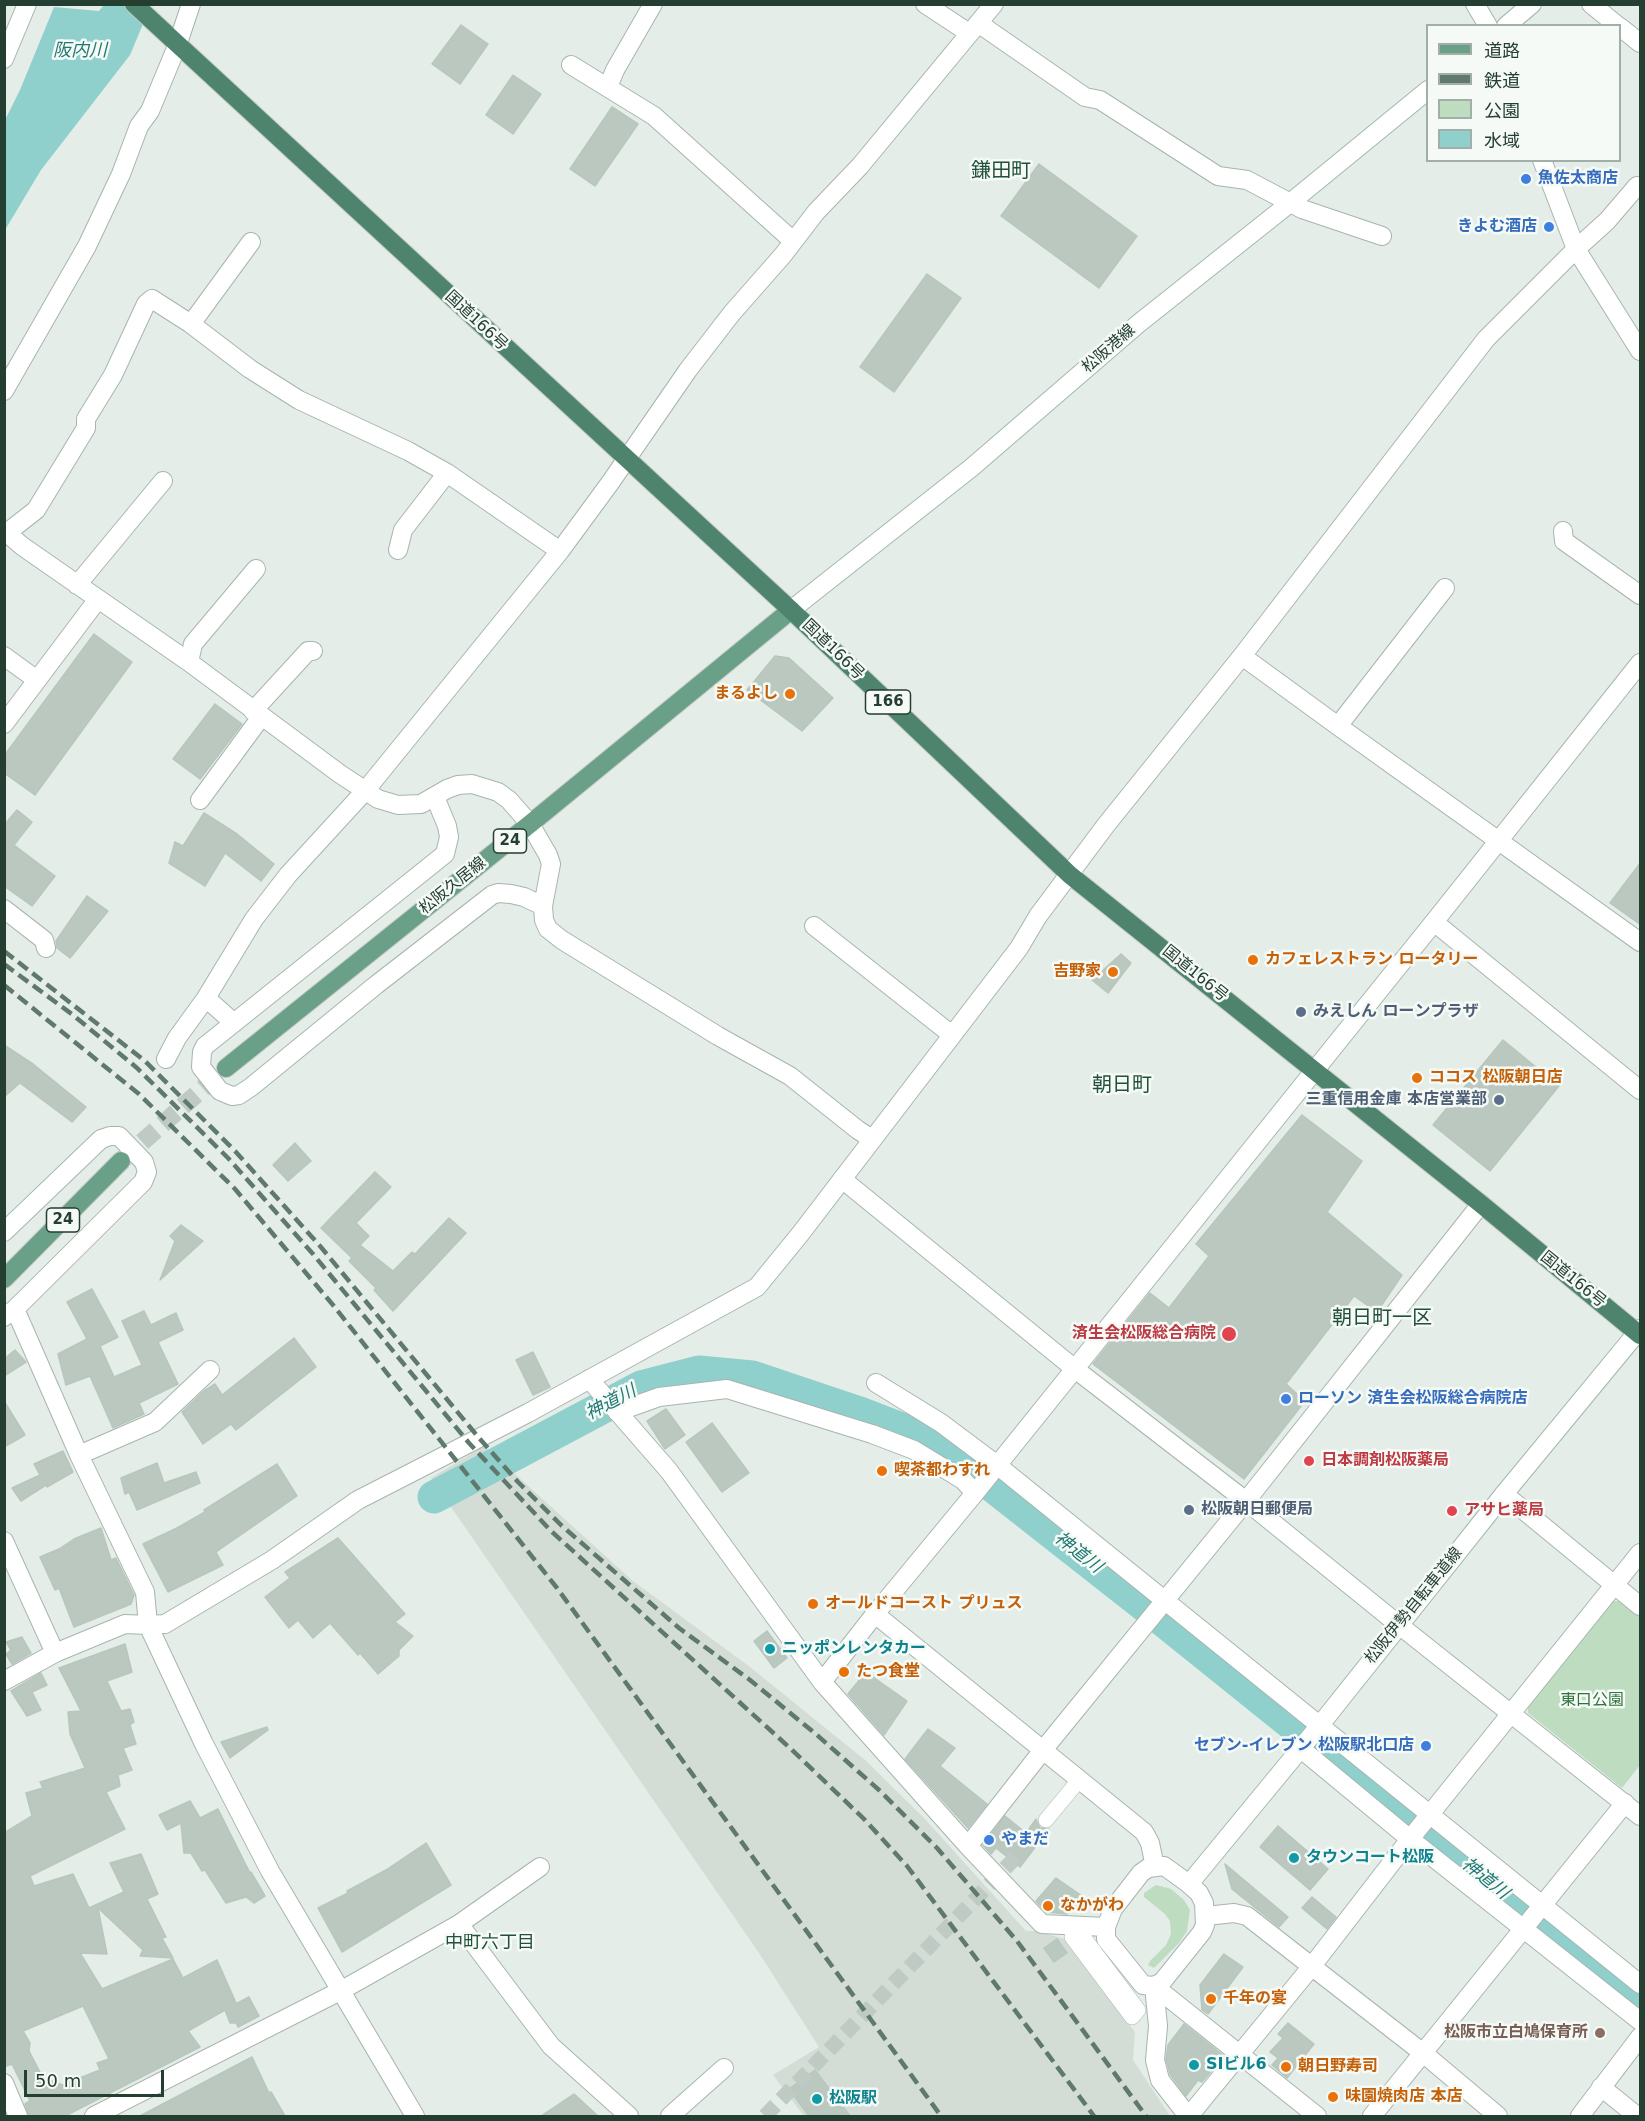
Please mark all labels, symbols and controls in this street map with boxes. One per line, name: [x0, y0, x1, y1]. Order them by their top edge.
legend: [1426, 24, 1621, 162]
water label: 阪内川: [53, 40, 107, 62]
text: 道路: [1484, 40, 1520, 61]
text: 鉄道: [1484, 70, 1520, 91]
text: 公園: [1484, 100, 1520, 121]
text: 水域: [1484, 130, 1520, 151]
district label: 鎌田町: [971, 160, 1031, 184]
place label: 魚佐太商店: [1538, 169, 1618, 189]
marker: 魚佐太商店: [1519, 172, 1533, 186]
place label: きよむ酒店: [1457, 217, 1537, 237]
marker: きよむ酒店: [1542, 220, 1556, 234]
street label: 国道166号: [441, 287, 511, 355]
street label: 松阪港線: [1079, 321, 1139, 377]
street label: 国道166号: [798, 616, 868, 684]
place label: まるよし: [714, 684, 778, 704]
marker: まるよし: [783, 687, 797, 701]
road number: 166: [866, 690, 910, 714]
road number: 24: [494, 829, 526, 853]
street label: 松阪久居線: [416, 853, 490, 919]
street label: 国道166号: [1158, 942, 1232, 1006]
place label: カフェレストラン ロータリー: [1265, 950, 1479, 970]
marker: カフェレストラン ロータリー: [1246, 953, 1260, 967]
place label: 吉野家: [1053, 962, 1101, 982]
marker: 吉野家: [1106, 965, 1120, 979]
place label: みえしん ローンプラザ: [1313, 1002, 1479, 1022]
marker: みえしん ローンプラザ: [1294, 1005, 1308, 1019]
place label: ココス 松阪朝日店: [1429, 1068, 1563, 1088]
marker: ココス 松阪朝日店: [1410, 1071, 1424, 1085]
district label: 朝日町: [1092, 1074, 1152, 1098]
place label: 三重信用金庫 本店営業部: [1305, 1090, 1487, 1110]
marker: 三重信用金庫 本店営業部: [1492, 1093, 1506, 1107]
road number: 24: [46, 1208, 80, 1232]
street label: 国道166号: [1536, 1248, 1610, 1312]
district label: 朝日町一区: [1332, 1307, 1432, 1331]
place label: 済生会松阪総合病院: [1072, 1324, 1216, 1344]
marker: 済生会松阪総合病院: [1220, 1325, 1238, 1343]
water label: 神道川: [582, 1381, 640, 1425]
place label: ローソン 済生会松阪総合病院店: [1298, 1389, 1528, 1409]
marker: ローソン 済生会松阪総合病院店: [1279, 1392, 1293, 1406]
place label: 日本調剤松阪薬局: [1321, 1451, 1449, 1471]
marker: 日本調剤松阪薬局: [1302, 1454, 1316, 1468]
place label: 喫茶都わすれ: [894, 1461, 990, 1481]
marker: 喫茶都わすれ: [875, 1464, 889, 1478]
place label: 松阪朝日郵便局: [1201, 1500, 1313, 1520]
place label: アサヒ薬局: [1464, 1501, 1544, 1521]
marker: 松阪朝日郵便局: [1182, 1503, 1196, 1517]
marker: アサヒ薬局: [1445, 1504, 1459, 1518]
water label: 神道川: [1050, 1528, 1106, 1578]
street label: 松阪伊勢自転車道線: [1361, 1544, 1467, 1668]
place label: オールドコースト プリュス: [825, 1594, 1023, 1614]
marker: オールドコースト プリュス: [806, 1597, 820, 1611]
place label: ニッポンレンタカー: [782, 1639, 926, 1659]
marker: ニッポンレンタカー: [763, 1642, 777, 1656]
place label: たつ食堂: [856, 1662, 920, 1682]
marker: たつ食堂: [837, 1665, 851, 1679]
park label: 東口公園: [1560, 1691, 1624, 1711]
place label: セブン-イレブン 松阪駅北口店: [1194, 1736, 1414, 1756]
marker: セブン-イレブン 松阪駅北口店: [1419, 1739, 1433, 1753]
place label: やまだ: [1001, 1830, 1049, 1850]
marker: やまだ: [982, 1833, 996, 1847]
place label: タウンコート松阪: [1306, 1848, 1434, 1868]
marker: タウンコート松阪: [1287, 1851, 1301, 1865]
water label: 神道川: [1457, 1854, 1513, 1904]
place label: なかがわ: [1060, 1896, 1124, 1916]
marker: なかがわ: [1041, 1899, 1055, 1913]
district label: 中町六丁目: [445, 1932, 535, 1954]
place label: 千年の宴: [1223, 1989, 1287, 2009]
marker: 千年の宴: [1204, 1992, 1218, 2006]
place label: 松阪市立白鳩保育所: [1444, 2023, 1588, 2043]
marker: 松阪市立白鳩保育所: [1593, 2026, 1607, 2040]
place label: SIビル6: [1206, 2055, 1267, 2075]
place label: 朝日野寿司: [1298, 2057, 1378, 2077]
scale bar: [27, 2058, 166, 2096]
marker: SIビル6: [1187, 2058, 1201, 2072]
marker: 朝日野寿司: [1279, 2060, 1293, 2074]
text: 50 m: [35, 2070, 81, 2091]
place label: 味園焼肉店 本店: [1345, 2087, 1463, 2107]
place label: 松阪駅: [829, 2089, 877, 2109]
marker: 味園焼肉店 本店: [1326, 2090, 1340, 2104]
marker: 松阪駅: [810, 2092, 824, 2106]

